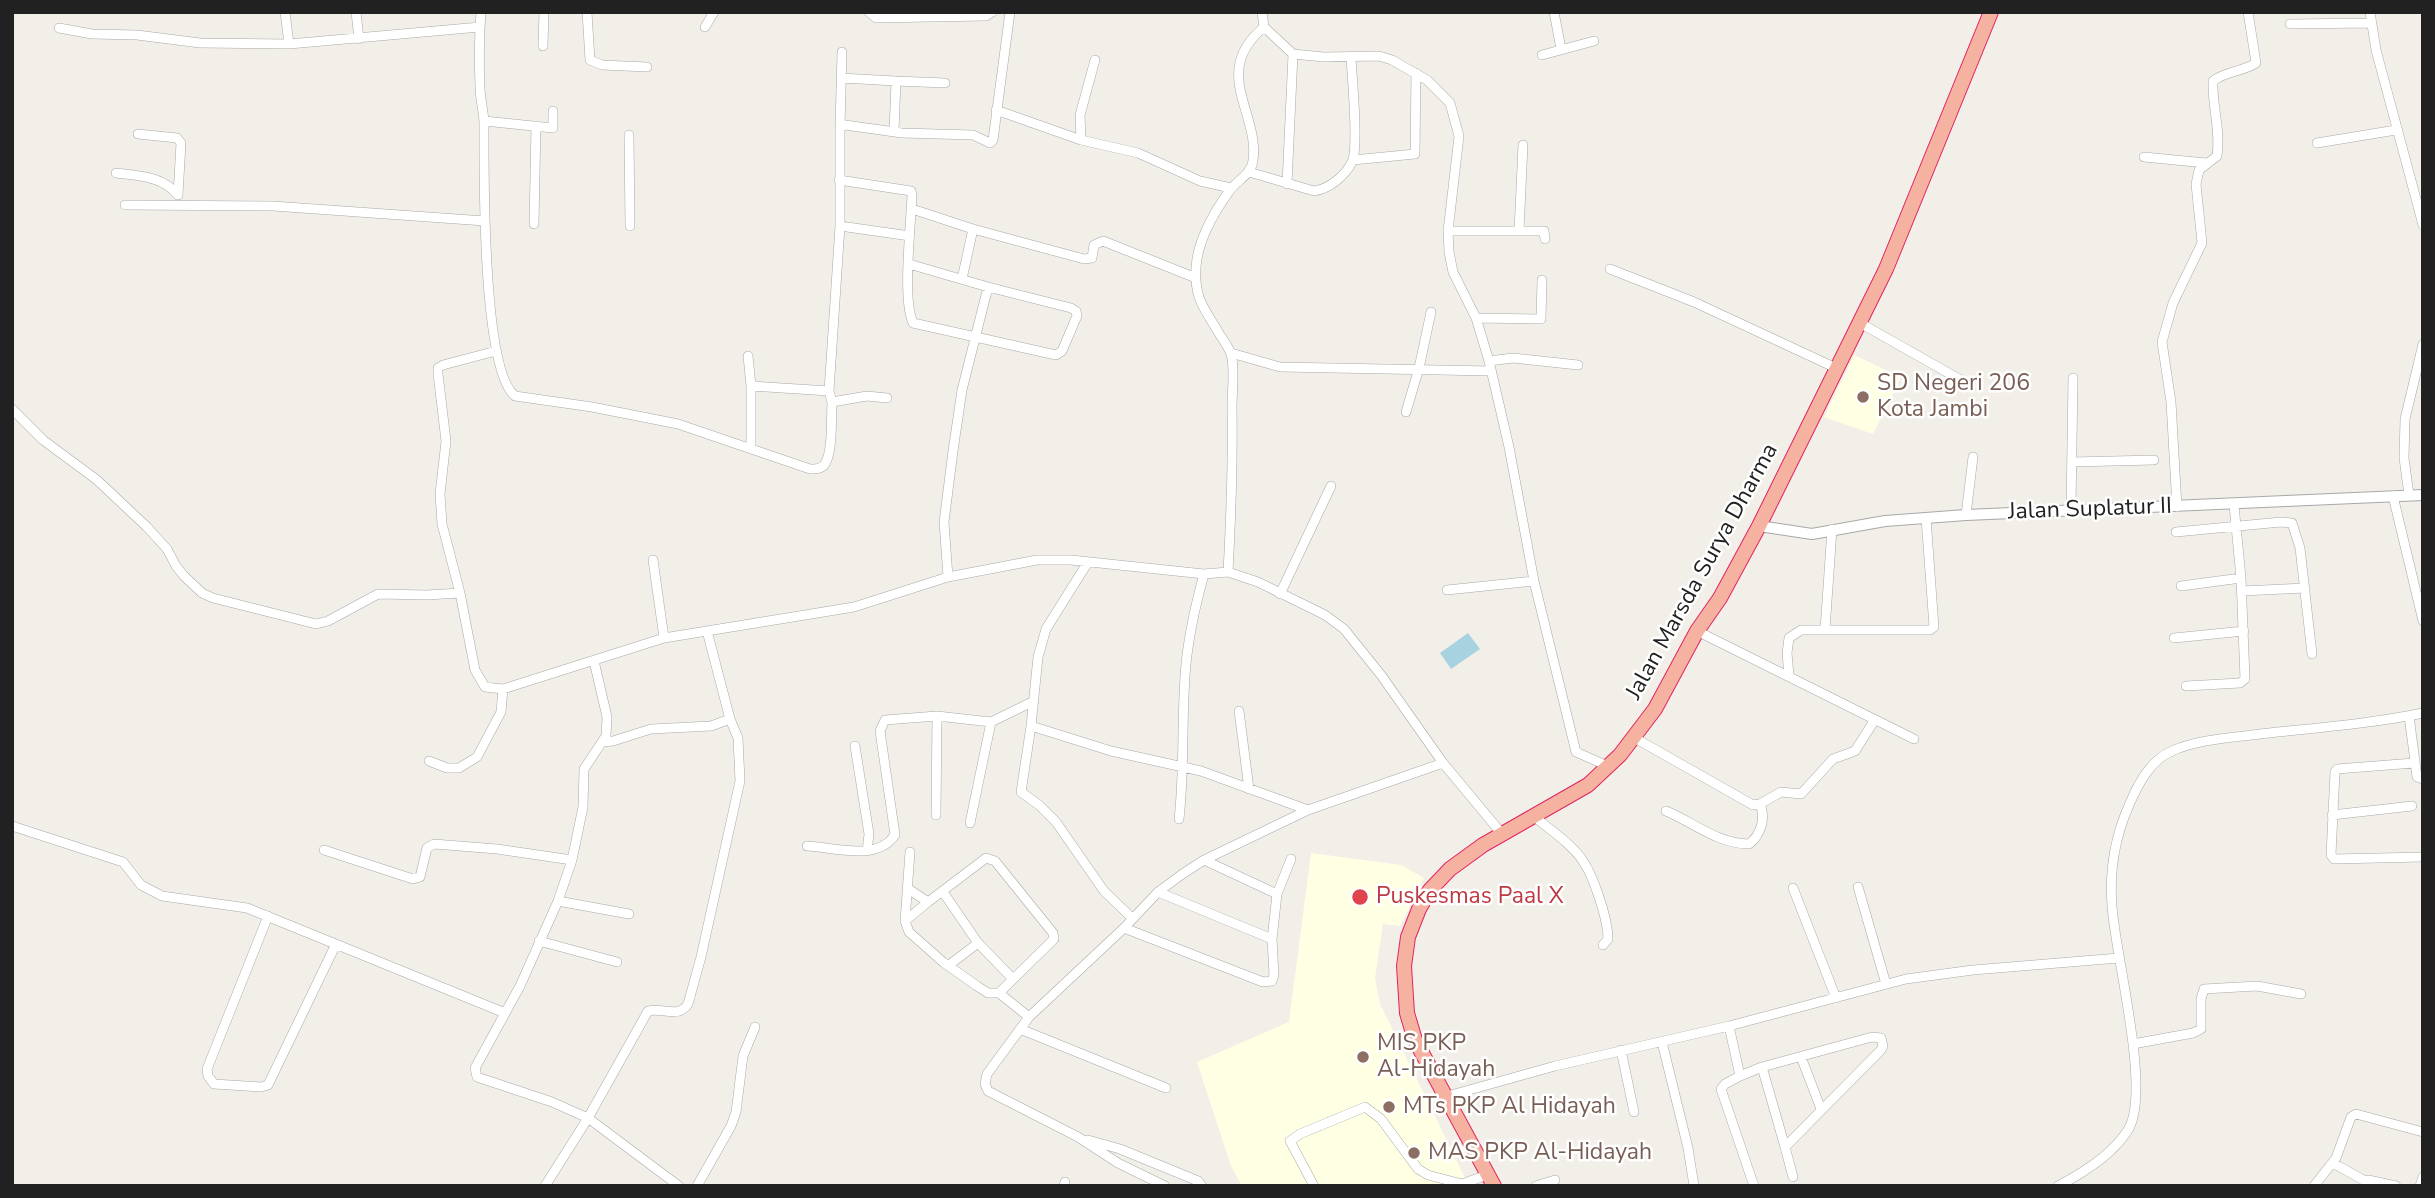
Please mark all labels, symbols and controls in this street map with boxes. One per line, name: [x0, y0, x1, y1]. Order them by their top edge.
place label: SD Negeri 206 Kota Jambi: [1877, 370, 2030, 424]
marker: SD Negeri 206 Kota Jambi: [1855, 389, 1871, 405]
street label: Jalan Marsda Surya Dharma: [1621, 439, 1785, 705]
street label: Jalan Suplatur II: [2008, 493, 2172, 527]
place label: Puskesmas Paal X: [1376, 883, 1564, 911]
marker: Puskesmas Paal X: [1350, 887, 1370, 907]
place label: MIS PKP Al-Hidayah: [1377, 1030, 1495, 1084]
marker: MIS PKP Al-Hidayah: [1355, 1049, 1371, 1065]
place label: MTs PKP Al Hidayah: [1403, 1093, 1616, 1121]
marker: MTs PKP Al Hidayah: [1381, 1099, 1397, 1115]
place label: MAS PKP Al-Hidayah: [1428, 1139, 1652, 1167]
marker: MAS PKP Al-Hidayah: [1406, 1145, 1422, 1161]

